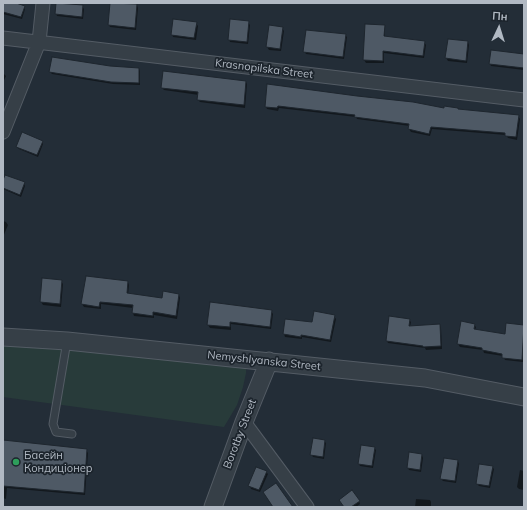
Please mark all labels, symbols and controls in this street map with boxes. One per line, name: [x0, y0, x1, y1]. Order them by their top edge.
north arrow: [479, 8, 519, 48]
text: Пн: [492, 9, 508, 24]
street label: Krasnopilska Street: [214, 56, 314, 82]
street label: Nemyshlyanska Street: [207, 348, 321, 374]
street label: Borotby Street: [221, 397, 259, 471]
place label: Басейн Кондиціонер: [24, 449, 93, 475]
marker: Басейн Кондиціонер: [11, 457, 21, 467]

